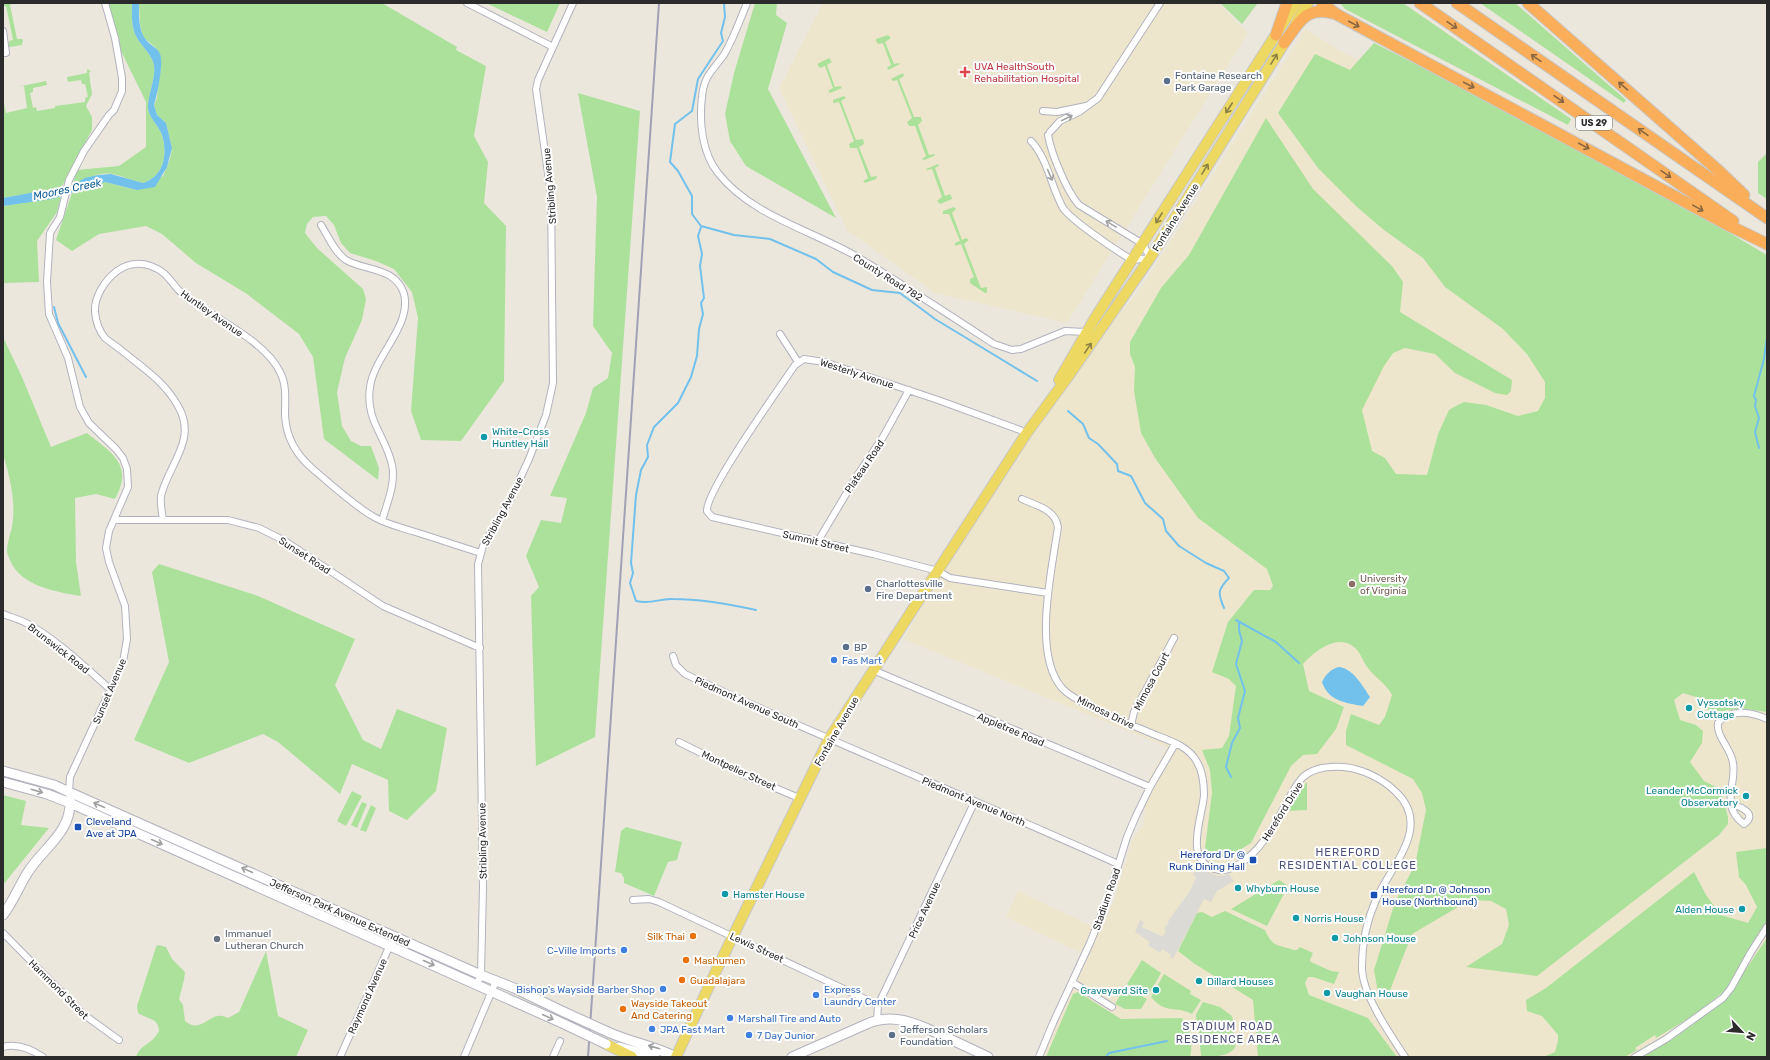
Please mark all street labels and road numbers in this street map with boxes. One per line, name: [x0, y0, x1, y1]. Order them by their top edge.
road number: US 29: [1576, 116, 1612, 130]
street label: Stribling Avenue: [541, 147, 559, 224]
street label: Fontaine Avenue: [1150, 181, 1202, 254]
street label: County Road 782: [851, 252, 924, 304]
street label: Huntley Avenue: [178, 288, 245, 340]
street label: Westerly Avenue: [818, 356, 895, 392]
street label: Plateau Road: [843, 438, 887, 495]
street label: Stribling Avenue: [480, 475, 526, 548]
street label: Summit Street: [781, 529, 850, 555]
street label: Sunset Road: [276, 535, 333, 577]
street label: Brunswick Road: [25, 621, 92, 677]
street label: Mimosa Court: [1132, 650, 1172, 713]
street label: Sunset Avenue: [91, 656, 129, 726]
street label: Piedmont Avenue South: [693, 675, 800, 731]
street label: Fontaine Avenue: [812, 694, 862, 768]
street label: Mimosa Drive: [1075, 694, 1136, 732]
street label: Appletree Road: [975, 710, 1046, 749]
street label: Montpelier Street: [700, 748, 778, 793]
street label: Piedmont Avenue North: [920, 775, 1027, 829]
street label: Hereford Drive: [1260, 779, 1306, 843]
street label: Stribling Avenue: [476, 802, 490, 879]
street label: Stadium Road: [1091, 867, 1123, 932]
street label: Jefferson Park Avenue Extended: [268, 876, 412, 949]
street label: Price Avenue: [907, 880, 943, 941]
street label: Lewis Street: [728, 930, 785, 966]
street label: Raymond Avenue: [346, 956, 390, 1036]
street label: Hammond Street: [26, 957, 91, 1022]

